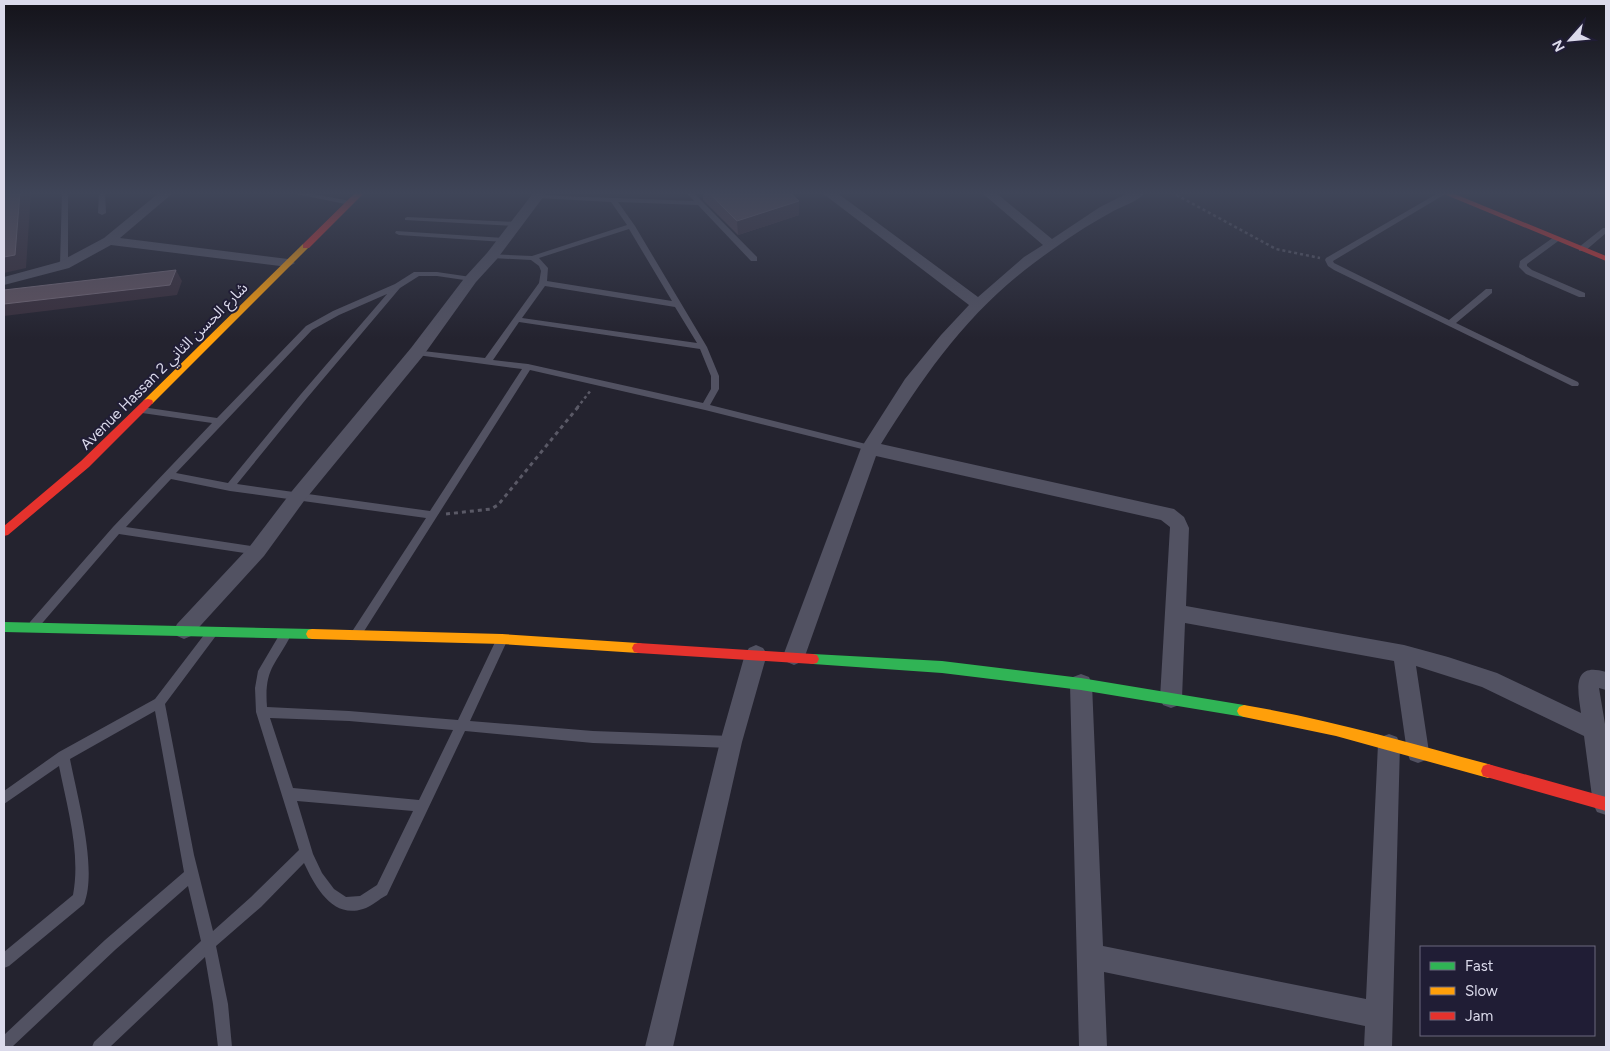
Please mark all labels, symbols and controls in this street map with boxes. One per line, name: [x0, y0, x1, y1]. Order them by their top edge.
north arrow: [1545, 15, 1595, 65]
text: N: [1549, 37, 1569, 54]
street label: Avenue Hassan 2 شارع الحسن الثاني: [77, 279, 254, 455]
legend: [1420, 946, 1595, 1036]
text: Fast: [1465, 957, 1494, 975]
text: Slow: [1465, 982, 1498, 1000]
text: Jam: [1465, 1007, 1493, 1025]

